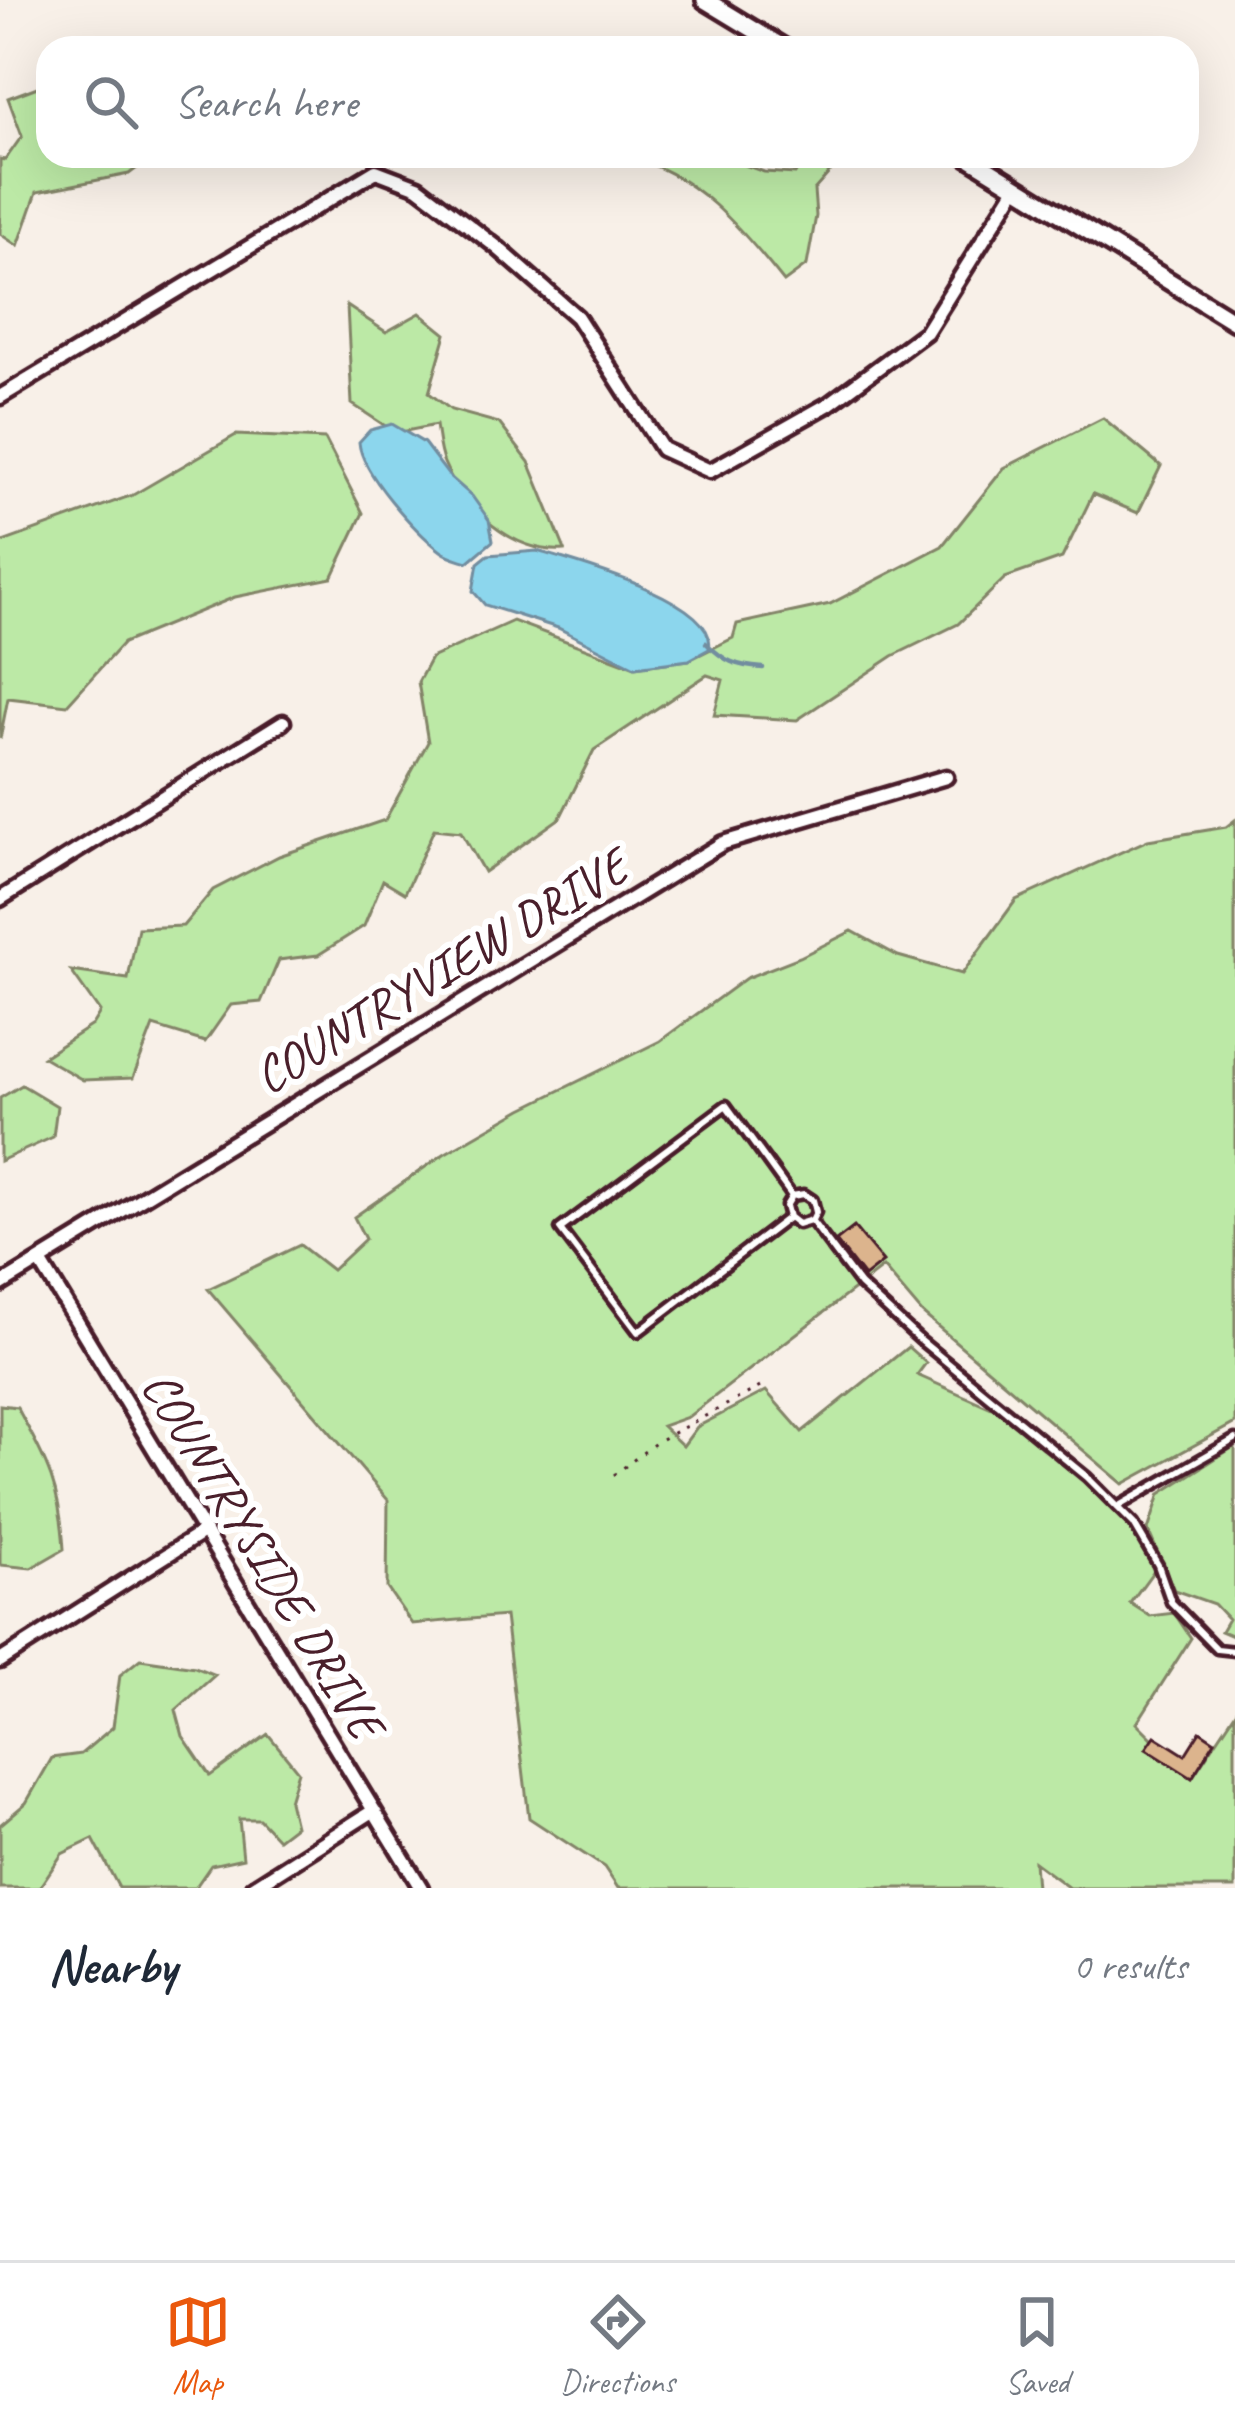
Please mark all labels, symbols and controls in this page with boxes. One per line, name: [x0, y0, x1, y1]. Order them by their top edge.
search box: [36, 36, 1199, 168]
icon: search: [78, 69, 144, 135]
text: Search here: [174, 74, 357, 131]
street label: COUNTRYVIEW DRIVE: [242, 831, 644, 1108]
street label: COUNTRYSIDE DRIVE: [128, 1359, 401, 1756]
text: Nearby: [48, 1934, 176, 1998]
text: 0 results: [1073, 1942, 1187, 1991]
tab: Map: [165, 2289, 231, 2403]
tab: Directions: [560, 2289, 675, 2403]
tab: Saved: [1004, 2289, 1070, 2403]

